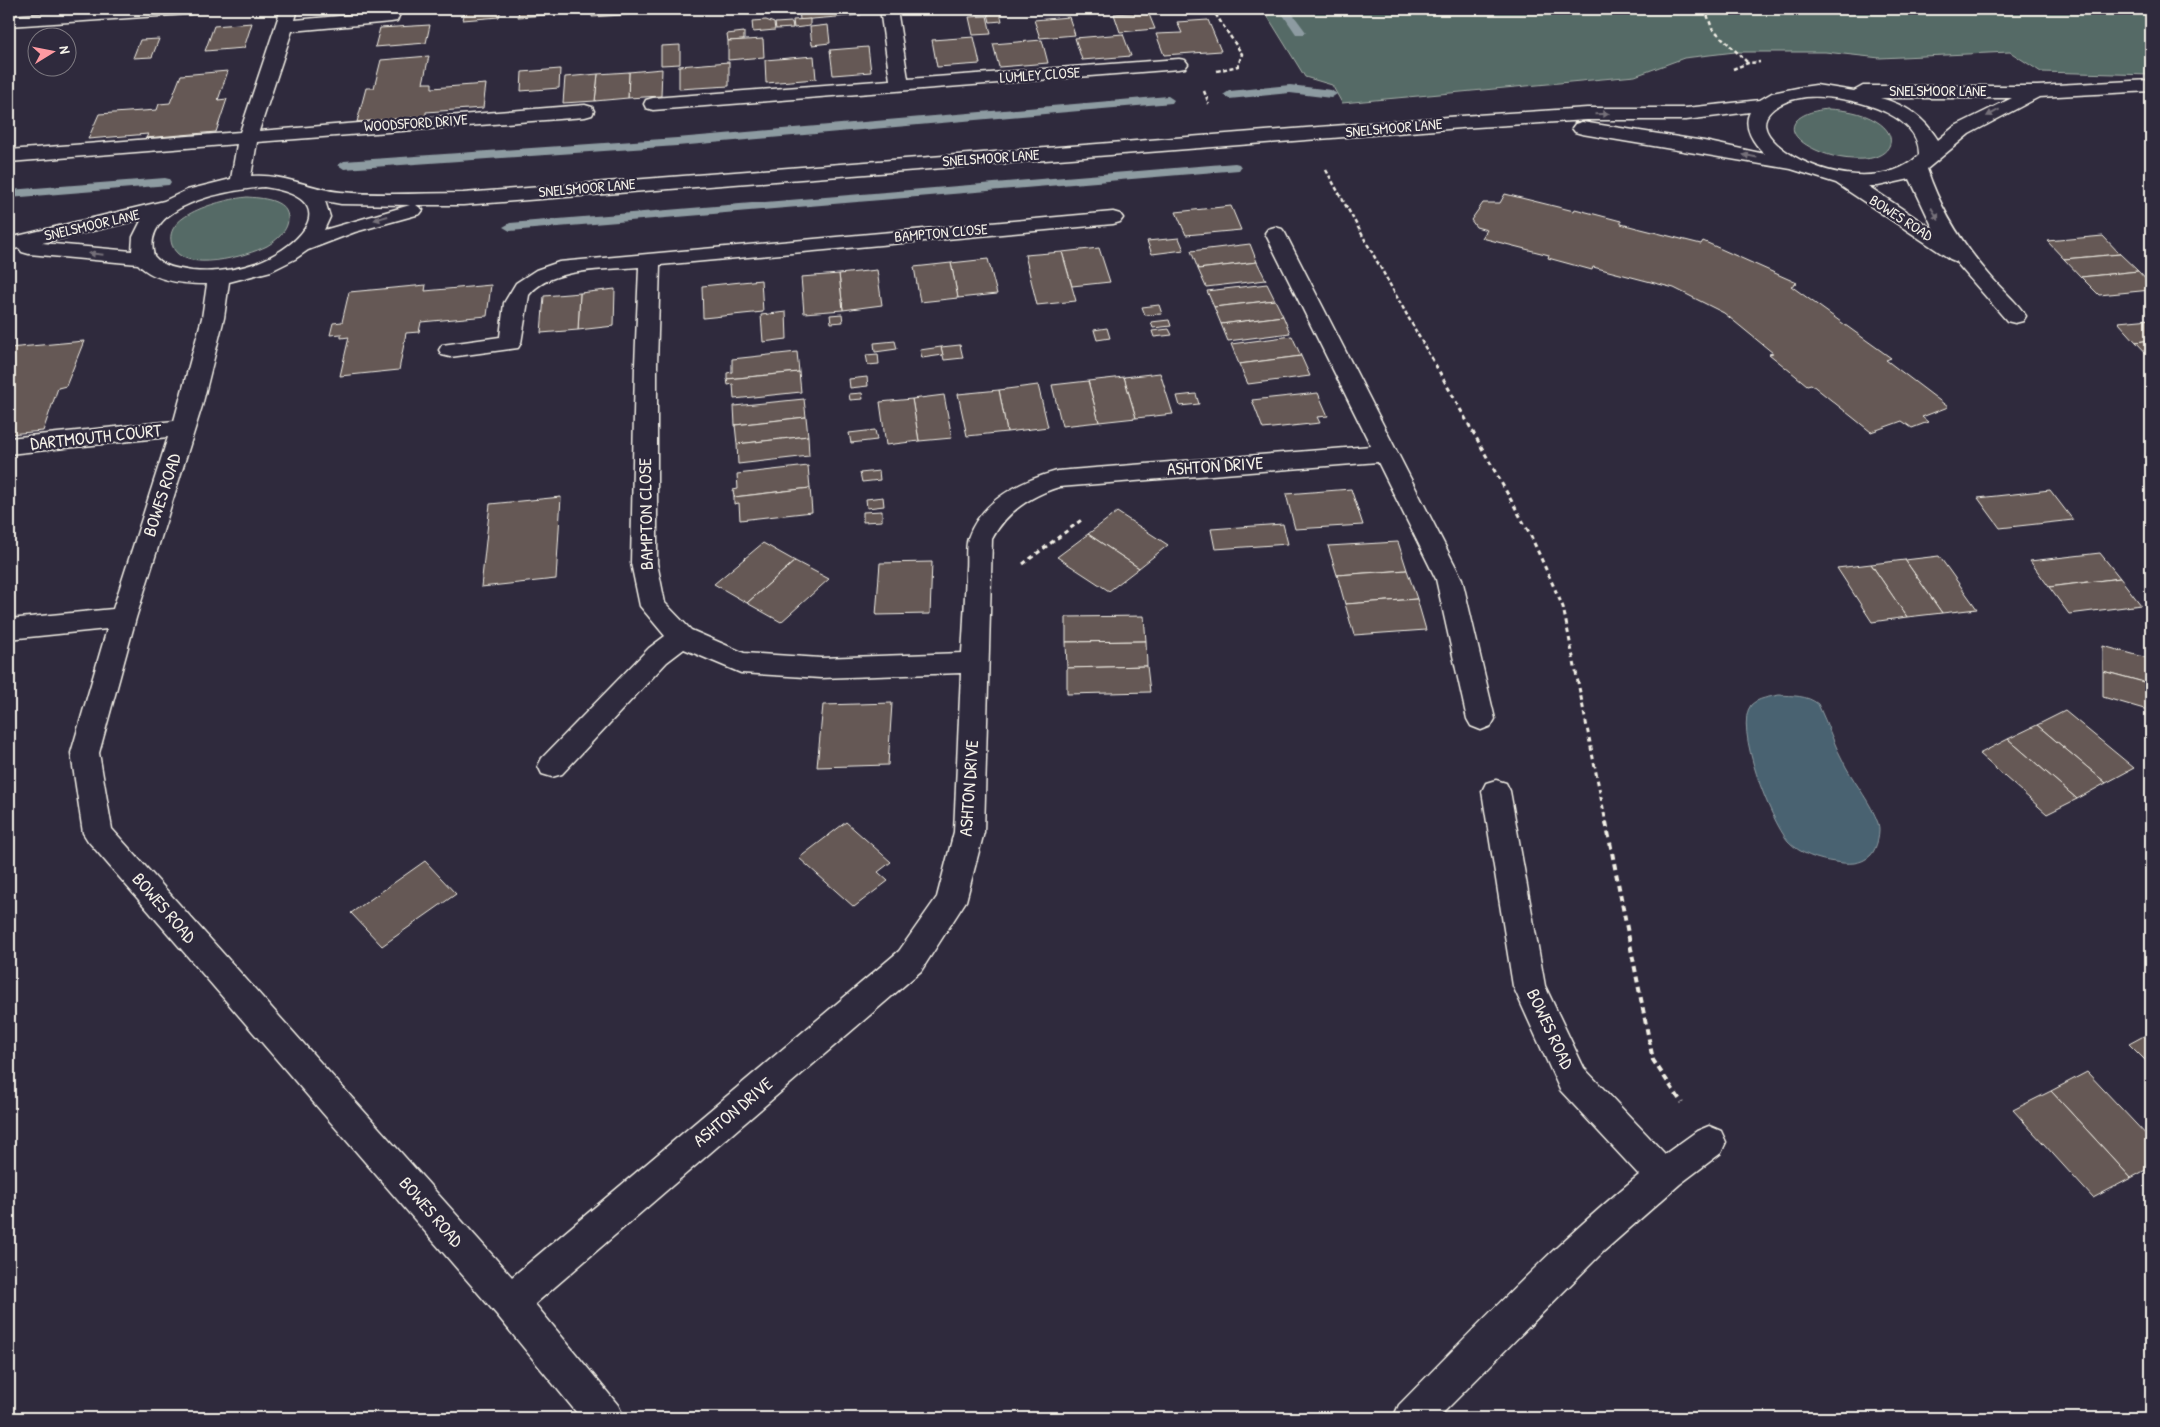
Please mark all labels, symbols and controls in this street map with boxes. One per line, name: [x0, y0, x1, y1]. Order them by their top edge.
north arrow: [28, 28, 78, 78]
text: N: [55, 44, 75, 56]
street label: LUMLEY CLOSE: [999, 61, 1081, 88]
street label: SNELSMOOR LANE: [1889, 80, 1987, 101]
street label: WOODSFORD DRIVE: [363, 108, 469, 137]
one-way arrow: [1986, 109, 2000, 117]
one-way arrow: [1594, 110, 1610, 118]
street label: SNELSMOOR LANE: [1345, 113, 1444, 142]
street label: SNELSMOOR LANE: [942, 144, 1041, 171]
one-way arrow: [1742, 152, 1757, 160]
street label: SNELSMOOR LANE: [538, 173, 637, 202]
street label: BOWES ROAD: [1865, 189, 1938, 246]
street label: SNELSMOOR LANE: [42, 203, 142, 246]
one-way arrow: [1931, 208, 1940, 221]
one-way arrow: [374, 214, 389, 222]
street label: BAMPTON CLOSE: [893, 218, 989, 247]
one-way arrow: [88, 250, 104, 258]
street label: DARTMOUTH COURT: [29, 417, 163, 456]
street label: BOWES ROAD: [136, 450, 187, 540]
street label: ASHTON DRIVE: [1166, 450, 1264, 481]
street label: BAMPTON CLOSE: [632, 458, 659, 570]
street label: ASHTON DRIVE: [953, 739, 984, 837]
street label: BOWES ROAD: [127, 867, 202, 949]
street label: BOWES ROAD: [1521, 984, 1580, 1073]
street label: ASHTON DRIVE: [688, 1071, 778, 1152]
street label: BOWES ROAD: [394, 1171, 469, 1253]

